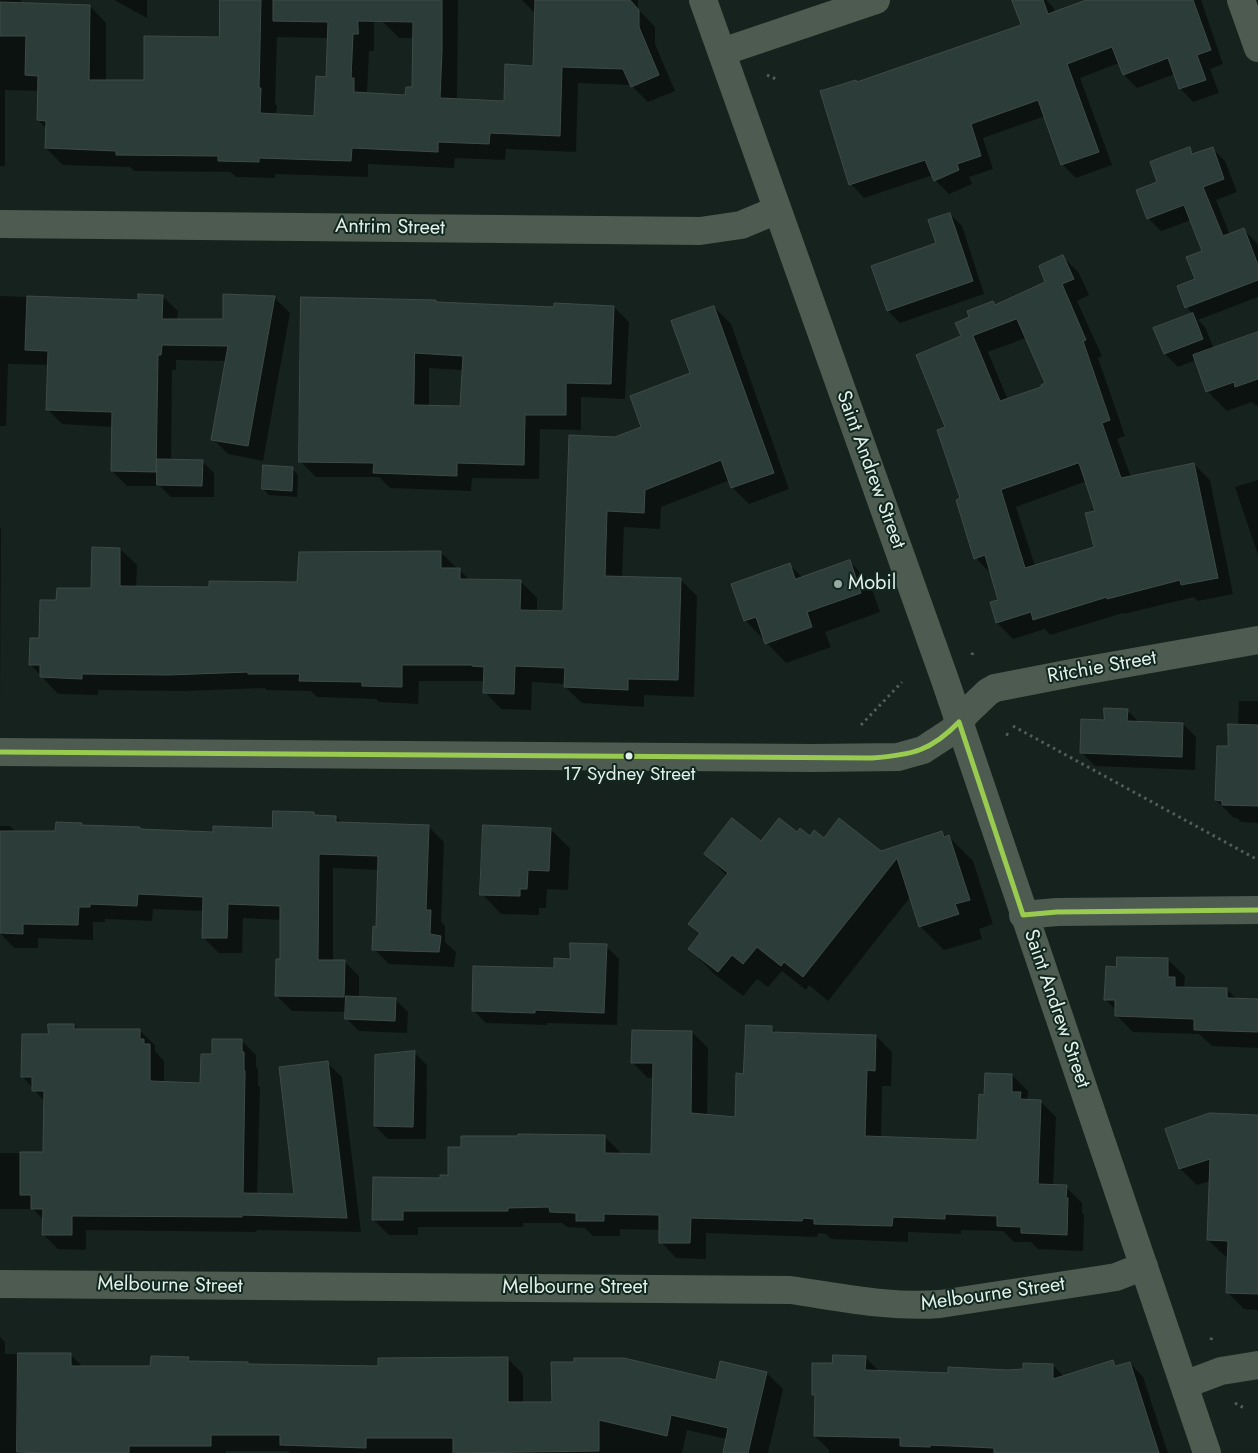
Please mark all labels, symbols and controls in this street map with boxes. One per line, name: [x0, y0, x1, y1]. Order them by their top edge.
street label: Antrim Street: [335, 215, 445, 241]
street label: Saint Andrew Street: [830, 388, 910, 552]
place label: Mobil: [848, 572, 896, 596]
marker: Mobil: [832, 578, 844, 590]
street label: Ritchie Street: [1046, 647, 1158, 689]
marker: 17 Sydney Street: [624, 751, 634, 761]
place label: 17 Sydney Street: [563, 764, 695, 786]
street label: Saint Andrew Street: [1018, 927, 1094, 1091]
street label: Melbourne Street: [97, 1273, 243, 1299]
street label: Melbourne Street: [919, 1273, 1067, 1317]
street label: Melbourne Street: [502, 1276, 648, 1300]

